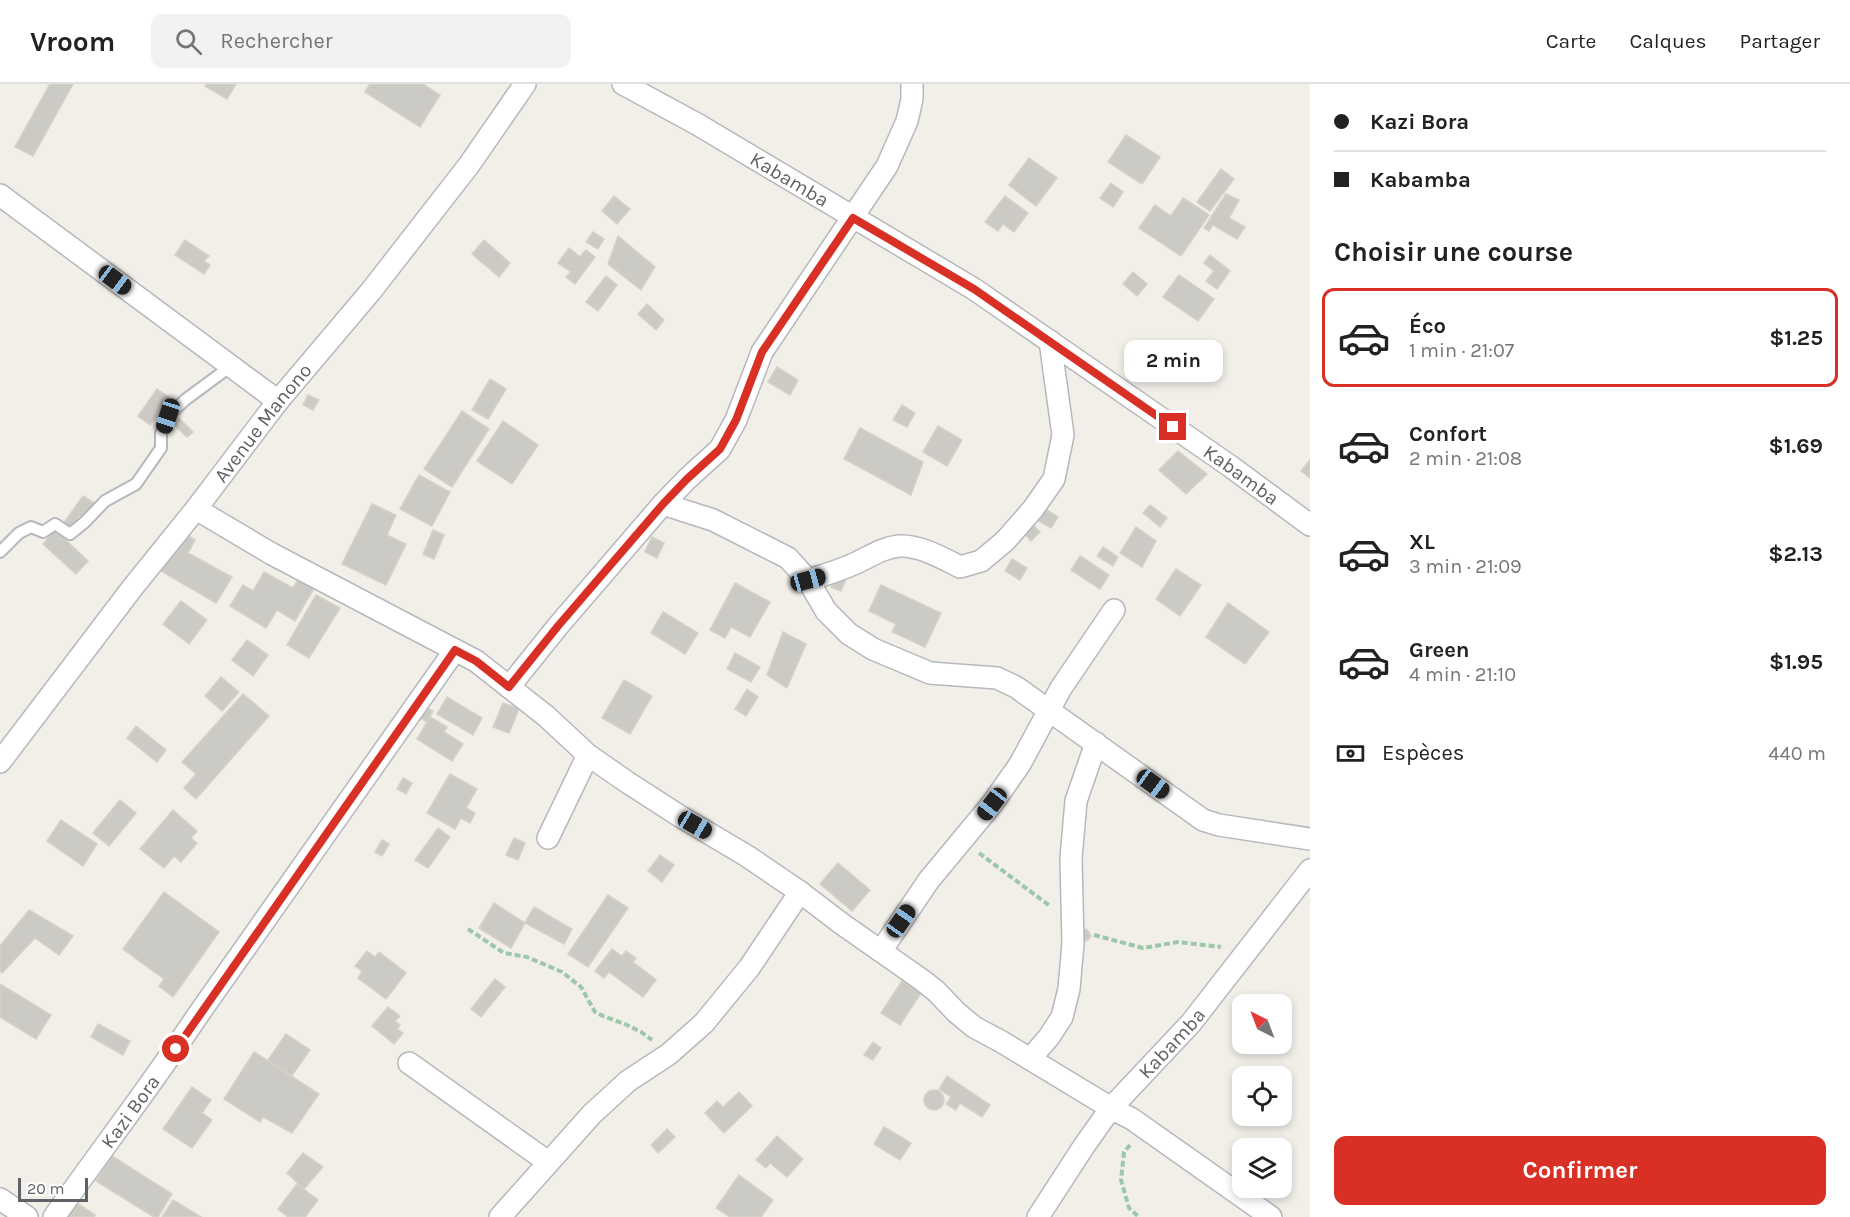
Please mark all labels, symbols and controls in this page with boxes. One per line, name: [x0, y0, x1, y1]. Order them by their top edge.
search box: [151, 14, 571, 68]
text: Vroom: [30, 25, 115, 58]
icon: search: [172, 25, 205, 58]
text: Rechercher: [220, 28, 333, 54]
text: Carte: [1546, 29, 1596, 53]
text: Calques: [1629, 29, 1707, 53]
text: Partager: [1740, 29, 1820, 53]
text: Kazi Bora: [1370, 109, 1469, 135]
street label: Kabamba: [746, 147, 833, 212]
text: Kabamba: [1370, 167, 1471, 193]
text: Choisir une course: [1334, 236, 1573, 268]
car: [95, 262, 135, 298]
icon: car: [1337, 311, 1391, 365]
text: Éco: [1409, 313, 1446, 339]
text: $1.25: [1769, 325, 1823, 351]
text: 1 min · 21:07: [1409, 339, 1514, 362]
callout: 2 min: [1124, 340, 1222, 382]
text: 2 min: [1146, 349, 1201, 372]
street label: Avenue Manono: [209, 359, 316, 487]
car: [154, 396, 182, 436]
route end: [1159, 413, 1186, 440]
icon: car: [1337, 419, 1391, 473]
text: Confort: [1409, 421, 1487, 447]
text: $1.69: [1768, 433, 1823, 459]
street label: Kabamba: [1199, 440, 1284, 510]
text: 2 min · 21:08: [1409, 447, 1522, 470]
icon: car: [1337, 527, 1391, 581]
text: XL: [1409, 529, 1435, 555]
text: $2.13: [1768, 541, 1823, 567]
text: 3 min · 21:09: [1409, 555, 1522, 578]
car: [788, 567, 828, 593]
icon: car: [1337, 635, 1391, 689]
text: Green: [1409, 637, 1470, 663]
text: $1.95: [1769, 649, 1823, 675]
text: 4 min · 21:10: [1409, 663, 1516, 686]
icon: cash: [1334, 737, 1367, 770]
text: Espèces: [1382, 740, 1464, 766]
text: 440 m: [1768, 742, 1826, 765]
car: [1133, 766, 1173, 802]
car: [974, 784, 1010, 824]
car: [675, 808, 715, 842]
car: [883, 901, 919, 941]
north arrow: [1232, 994, 1292, 1054]
map controls: [1232, 994, 1292, 1198]
street label: Kabamba: [1133, 1003, 1210, 1083]
route start: [162, 1035, 189, 1062]
button: locate: [1232, 1066, 1292, 1126]
street label: Kazi Bora: [96, 1070, 164, 1153]
button: Confirmer: [1334, 1136, 1826, 1205]
button: layers: [1232, 1138, 1292, 1198]
scale bar: [18, 1175, 88, 1202]
text: 20 m: [27, 1179, 65, 1198]

